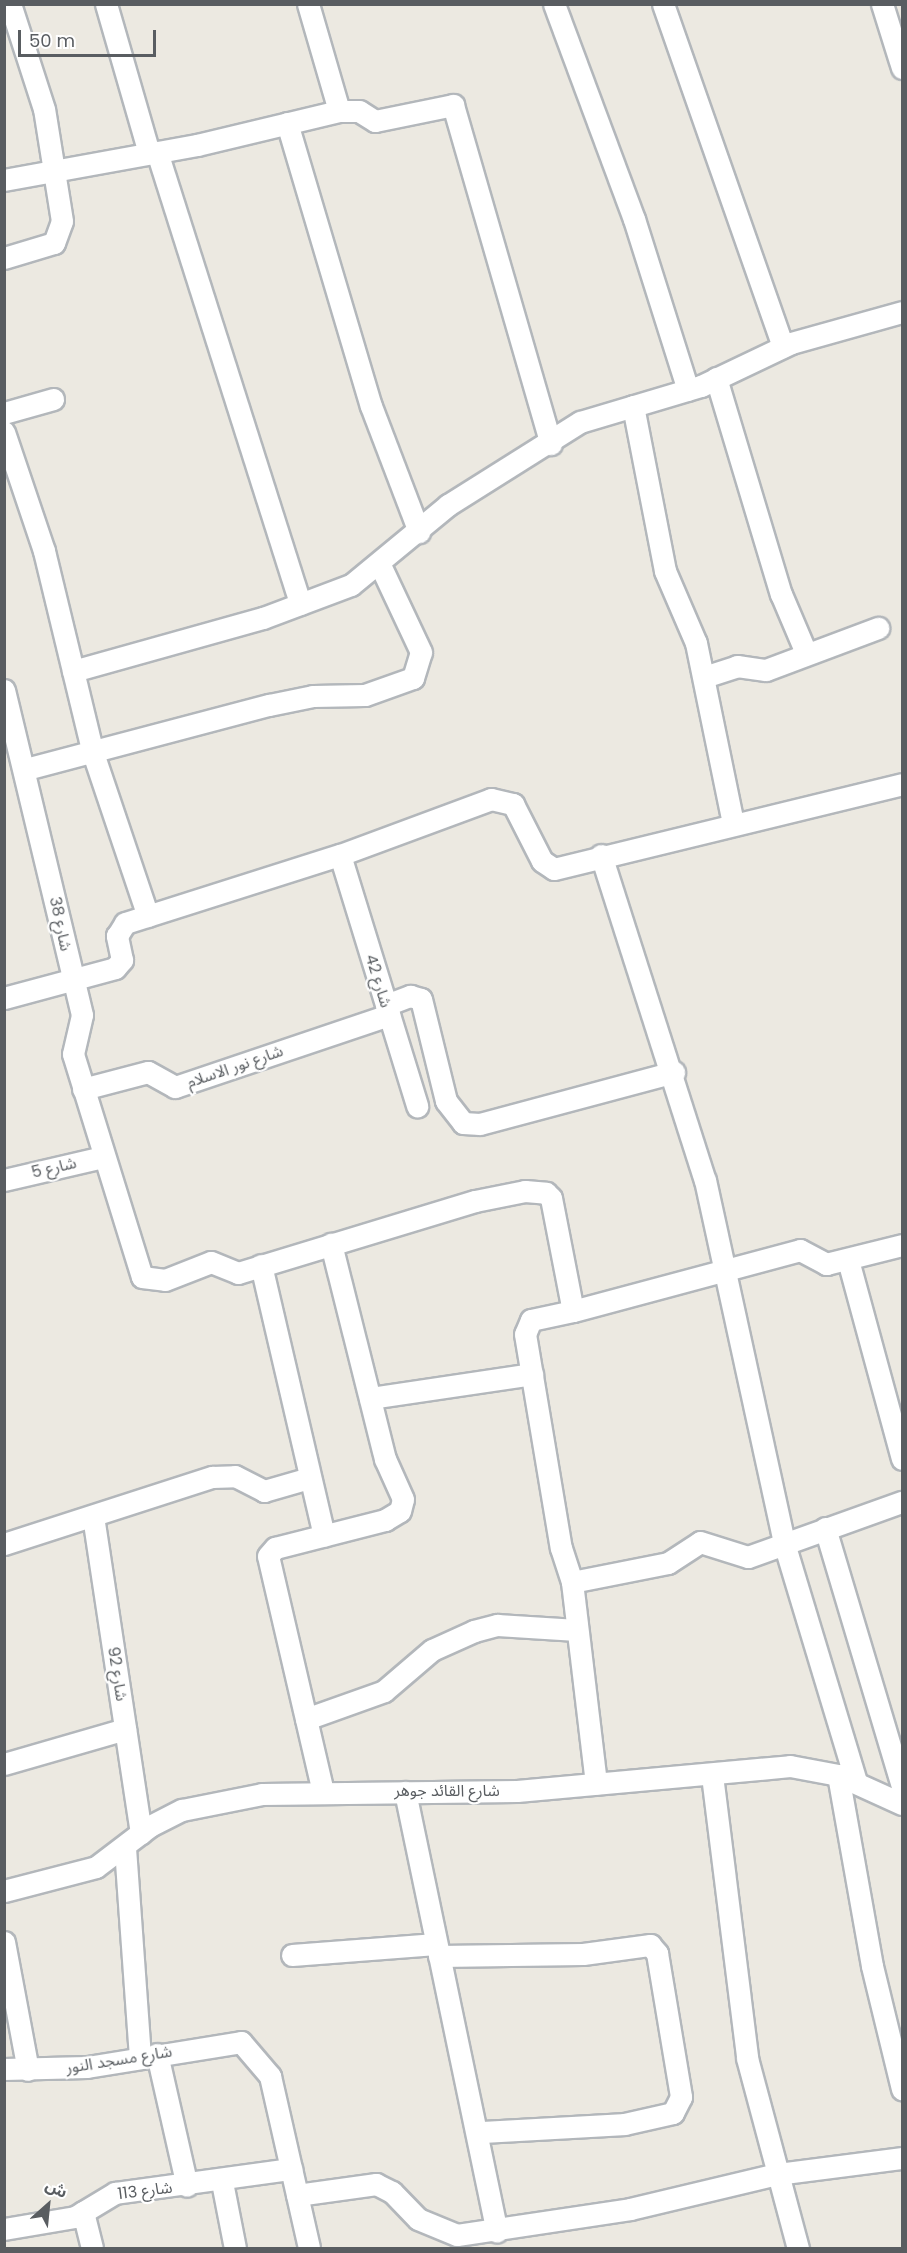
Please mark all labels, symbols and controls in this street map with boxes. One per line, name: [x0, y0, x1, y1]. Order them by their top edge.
scale bar: [21, 18, 159, 56]
text: 50 m: [29, 28, 75, 53]
street label: شارع 38: [45, 895, 75, 953]
street label: شارع 42: [361, 952, 395, 1010]
street label: شارع نور الاسلام: [184, 1042, 286, 1092]
street label: شارع 5: [30, 1154, 78, 1182]
street label: شارع 92: [103, 1645, 131, 1703]
street label: شارع القائد جوهر: [394, 1781, 500, 1801]
street label: شارع مسجد النور: [65, 2042, 173, 2078]
text: ش: [41, 2173, 71, 2204]
north arrow: [18, 2175, 78, 2235]
street label: شارع 113: [116, 2178, 174, 2204]

